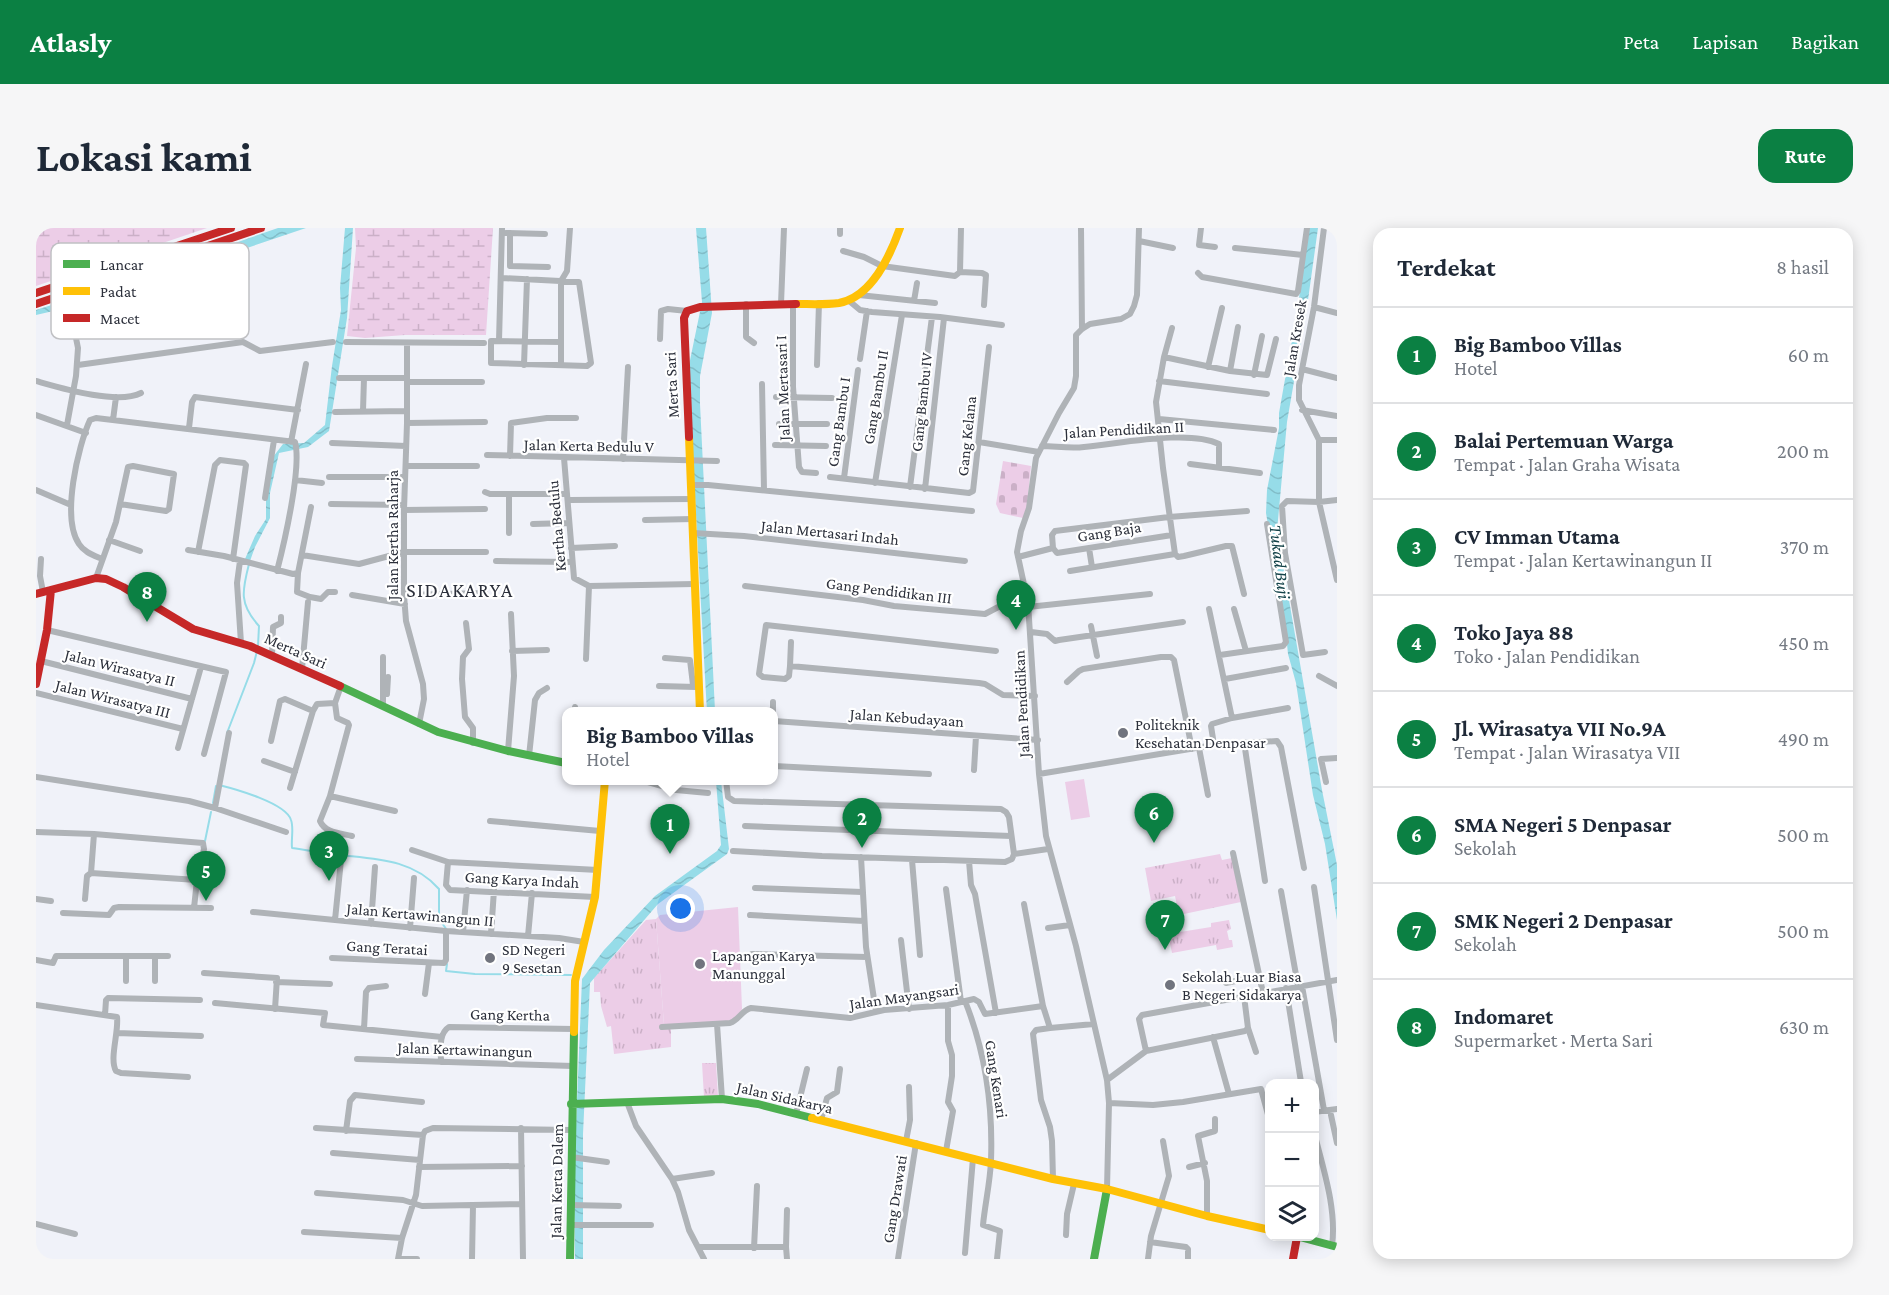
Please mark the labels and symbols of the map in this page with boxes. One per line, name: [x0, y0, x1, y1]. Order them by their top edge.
legend: [51, 243, 249, 339]
text: Lancar: [100, 256, 144, 273]
text: Padat: [100, 283, 137, 300]
street label: Jalan Kresek: [1279, 298, 1311, 380]
text: Macet: [100, 310, 140, 327]
street label: Jalan Mertasari I: [772, 335, 794, 443]
street label: Gang Bambu II: [860, 349, 892, 446]
street label: Merta Sari: [661, 351, 682, 419]
street label: Gang Bambu IV: [908, 351, 936, 453]
street label: Gang Bambu I: [824, 376, 854, 468]
street label: Gang Kelana: [954, 395, 980, 477]
street label: Jalan Pendidikan II: [1062, 418, 1185, 442]
street label: Jalan Kerta Bedulu V: [522, 436, 655, 456]
street label: Jalan Kertha Raharja: [384, 469, 402, 602]
street label: Kertha Bedulu: [544, 479, 569, 572]
street label: Jalan Mertasari Indah: [758, 517, 900, 549]
street label: Gang Baja: [1076, 518, 1143, 546]
water label: Tukad Buji: [1265, 524, 1295, 601]
pin: 8: [128, 572, 166, 622]
street label: Gang Pendidikan III: [825, 574, 953, 608]
district label: SIDAKARYA: [406, 579, 514, 601]
pin: 4: [996, 580, 1036, 630]
street label: Merta Sari: [262, 629, 330, 672]
street label: Jalan Wirasatya II: [61, 645, 177, 690]
street label: Jalan Pendidikan: [1010, 649, 1034, 760]
street label: Jalan Wirasatya III: [51, 676, 172, 722]
street label: Jalan Kebudayaan: [847, 705, 965, 731]
place label: Politeknik Kesehatan Denpasar: [1135, 716, 1266, 752]
marker: Politeknik Kesehatan Denpasar: [1116, 726, 1130, 740]
pin: 6: [1134, 794, 1174, 843]
pin: 2: [842, 798, 882, 848]
pin: 1: [650, 804, 690, 854]
pin: 3: [310, 832, 348, 881]
pin: 5: [186, 852, 226, 901]
street label: Gang Karya Indah: [464, 868, 580, 892]
your location: [666, 894, 695, 923]
street label: Jalan Kertawinangun II: [344, 899, 494, 930]
pin: 7: [1146, 900, 1184, 950]
street label: Gang Teratai: [346, 937, 428, 959]
place label: SD Negeri 9 Sesetan: [502, 941, 565, 976]
place label: Lapangan Karya Manunggal: [712, 947, 816, 983]
marker: SD Negeri 9 Sesetan: [483, 951, 497, 965]
marker: Lapangan Karya Manunggal: [693, 957, 707, 971]
place label: Sekolah Luar Biasa B Negeri Sidakarya: [1182, 968, 1302, 1004]
marker: Sekolah Luar Biasa B Negeri Sidakarya: [1163, 978, 1177, 992]
street label: Jalan Mayangsari: [846, 980, 960, 1014]
street label: Gang Kertha: [470, 1005, 551, 1025]
street label: Jalan Kertawinangun: [395, 1039, 533, 1061]
street label: Gang Kenari: [981, 1039, 1011, 1119]
street label: Jalan Sidakarya: [733, 1078, 835, 1118]
street label: Jalan Kerta Dalem: [547, 1123, 567, 1241]
street label: Gang Drawati: [879, 1154, 911, 1244]

